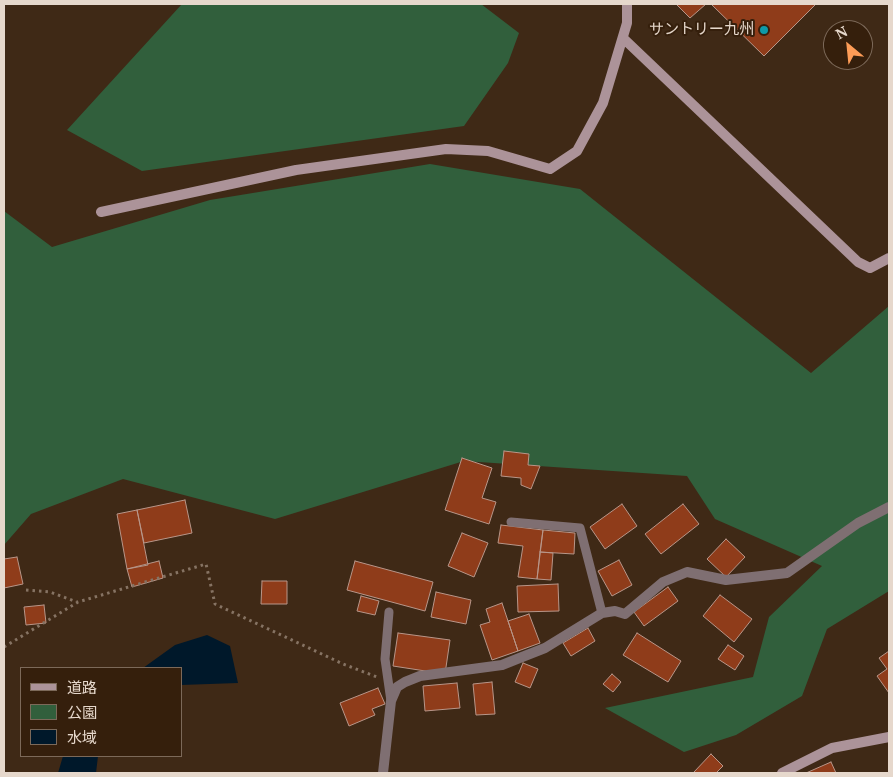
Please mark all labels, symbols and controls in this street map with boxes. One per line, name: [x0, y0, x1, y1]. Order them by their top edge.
north arrow: [823, 20, 873, 70]
place label: サントリー九州: [649, 21, 754, 39]
text: N: [832, 21, 851, 43]
marker: サントリー九州: [758, 24, 770, 36]
legend: [20, 667, 182, 757]
text: 道路: [67, 677, 97, 697]
text: 公園: [67, 702, 97, 722]
text: 水域: [67, 727, 97, 747]

